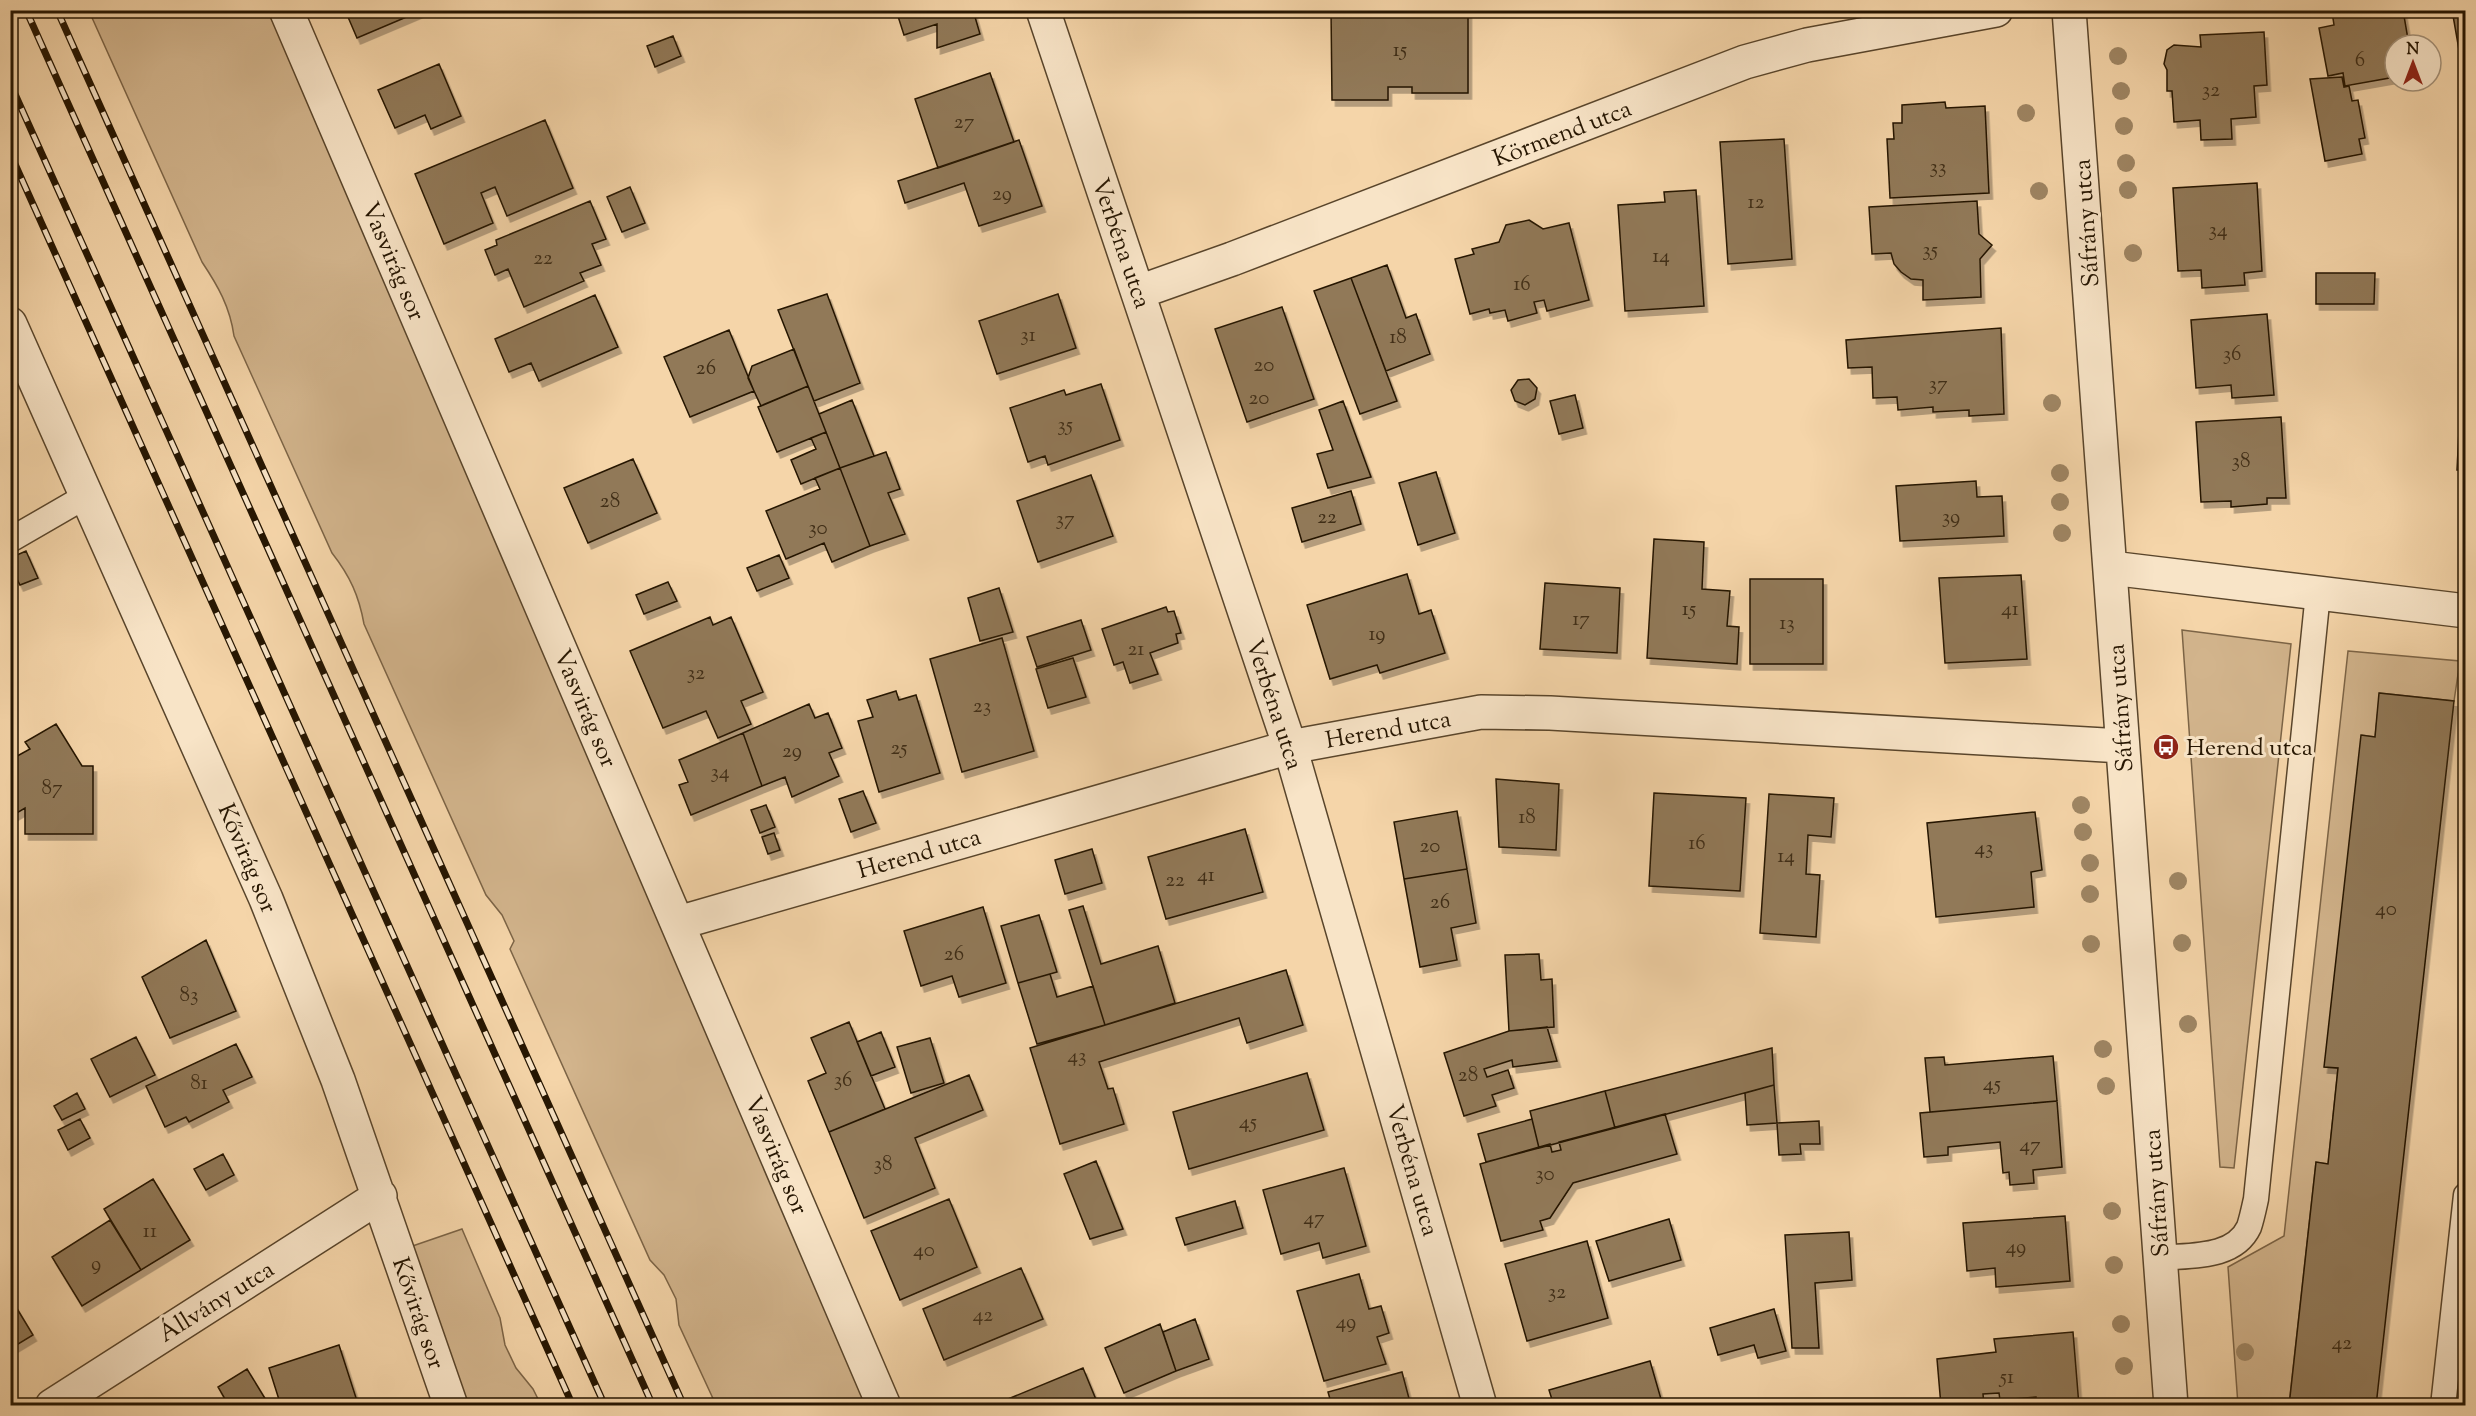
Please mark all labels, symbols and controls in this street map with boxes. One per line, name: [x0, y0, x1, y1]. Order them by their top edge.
north arrow: [2383, 33, 2443, 93]
house number: 15: [1393, 36, 1407, 66]
text: N: [2407, 39, 2420, 62]
house number: 6: [2355, 46, 2365, 76]
house number: 32: [2202, 76, 2220, 106]
street label: Körmend utca: [1489, 93, 1637, 177]
house number: 27: [954, 108, 975, 138]
house number: 33: [1930, 153, 1946, 183]
street label: Sáfrány utca: [2067, 158, 2109, 288]
street label: Verbéna utca: [1082, 174, 1158, 313]
house number: 29: [992, 180, 1012, 210]
house number: 12: [1748, 188, 1765, 218]
street label: Vasvirág sor: [352, 197, 432, 326]
house number: 34: [2208, 216, 2228, 246]
house number: 35: [1922, 236, 1938, 266]
house number: 14: [1652, 242, 1670, 272]
house number: 22: [533, 244, 553, 274]
house number: 16: [1513, 270, 1531, 300]
house number: 31: [1020, 321, 1036, 351]
house number: 18: [1389, 323, 1407, 353]
house number: 36: [2223, 340, 2241, 370]
house number: 20: [1254, 351, 1274, 381]
house number: 26: [696, 354, 716, 384]
house number: 37: [1928, 370, 1948, 400]
house number: 20: [1249, 384, 1269, 414]
house number: 35: [1057, 411, 1073, 441]
house number: 38: [2232, 447, 2250, 477]
house number: 28: [600, 487, 620, 517]
house number: 22: [1317, 503, 1337, 533]
house number: 39: [1942, 503, 1960, 533]
house number: 37: [1055, 505, 1075, 535]
house number: 30: [808, 514, 828, 544]
house number: 15: [1682, 595, 1696, 625]
house number: 41: [2001, 595, 2019, 625]
house number: 17: [1572, 605, 1590, 635]
house number: 13: [1779, 609, 1795, 639]
house number: 19: [1368, 620, 1386, 650]
house number: 21: [1128, 635, 1144, 665]
street label: Verbéna utca: [1236, 635, 1310, 774]
street label: Sáfrány utca: [2101, 643, 2143, 773]
street label: Vasvirág sor: [544, 644, 624, 773]
house number: 32: [687, 659, 705, 689]
house number: 23: [973, 692, 991, 722]
street label: Herend utca: [1323, 703, 1454, 759]
bus stop icon: Herend utca: [2151, 732, 2181, 762]
place label: Herend utca: [2186, 732, 2313, 766]
house number: 25: [890, 734, 908, 764]
house number: 29: [782, 737, 802, 767]
house number: 34: [710, 758, 730, 788]
house number: 87: [41, 774, 63, 804]
street label: Kővirág sor: [208, 799, 284, 919]
house number: 18: [1518, 803, 1536, 833]
street label: Herend utca: [854, 821, 985, 889]
house number: 16: [1688, 829, 1706, 859]
house number: 20: [1420, 832, 1440, 862]
house number: 43: [1974, 834, 1994, 864]
house number: 14: [1777, 842, 1795, 872]
house number: 41: [1197, 861, 1215, 891]
house number: 22: [1165, 866, 1185, 896]
house number: 26: [1430, 888, 1450, 918]
house number: 40: [2375, 895, 2397, 925]
house number: 26: [944, 940, 964, 970]
house number: 83: [180, 981, 198, 1011]
house number: 43: [1067, 1042, 1087, 1072]
house number: 28: [1458, 1061, 1478, 1091]
house number: 36: [834, 1066, 852, 1096]
house number: 81: [190, 1069, 208, 1099]
house number: 45: [1983, 1070, 2001, 1100]
street label: Vasvirág sor: [735, 1091, 815, 1220]
street label: Verbéna utca: [1376, 1101, 1446, 1240]
house number: 45: [1239, 1108, 1257, 1138]
street label: Sáfrány utca: [2137, 1128, 2179, 1258]
house number: 47: [2019, 1131, 2041, 1161]
house number: 38: [874, 1150, 892, 1180]
house number: 30: [1535, 1160, 1555, 1190]
house number: 47: [1303, 1204, 1325, 1234]
house number: 11: [143, 1217, 157, 1247]
house number: 49: [2006, 1233, 2026, 1263]
house number: 40: [913, 1236, 935, 1266]
house number: 9: [91, 1250, 101, 1280]
street label: Kővirág sor: [382, 1253, 452, 1374]
street label: Állvány utca: [153, 1254, 282, 1352]
house number: 32: [1548, 1278, 1566, 1308]
house number: 42: [973, 1301, 993, 1331]
house number: 49: [1336, 1308, 1356, 1338]
house number: 42: [2332, 1329, 2352, 1359]
house number: 51: [1999, 1363, 2014, 1393]

